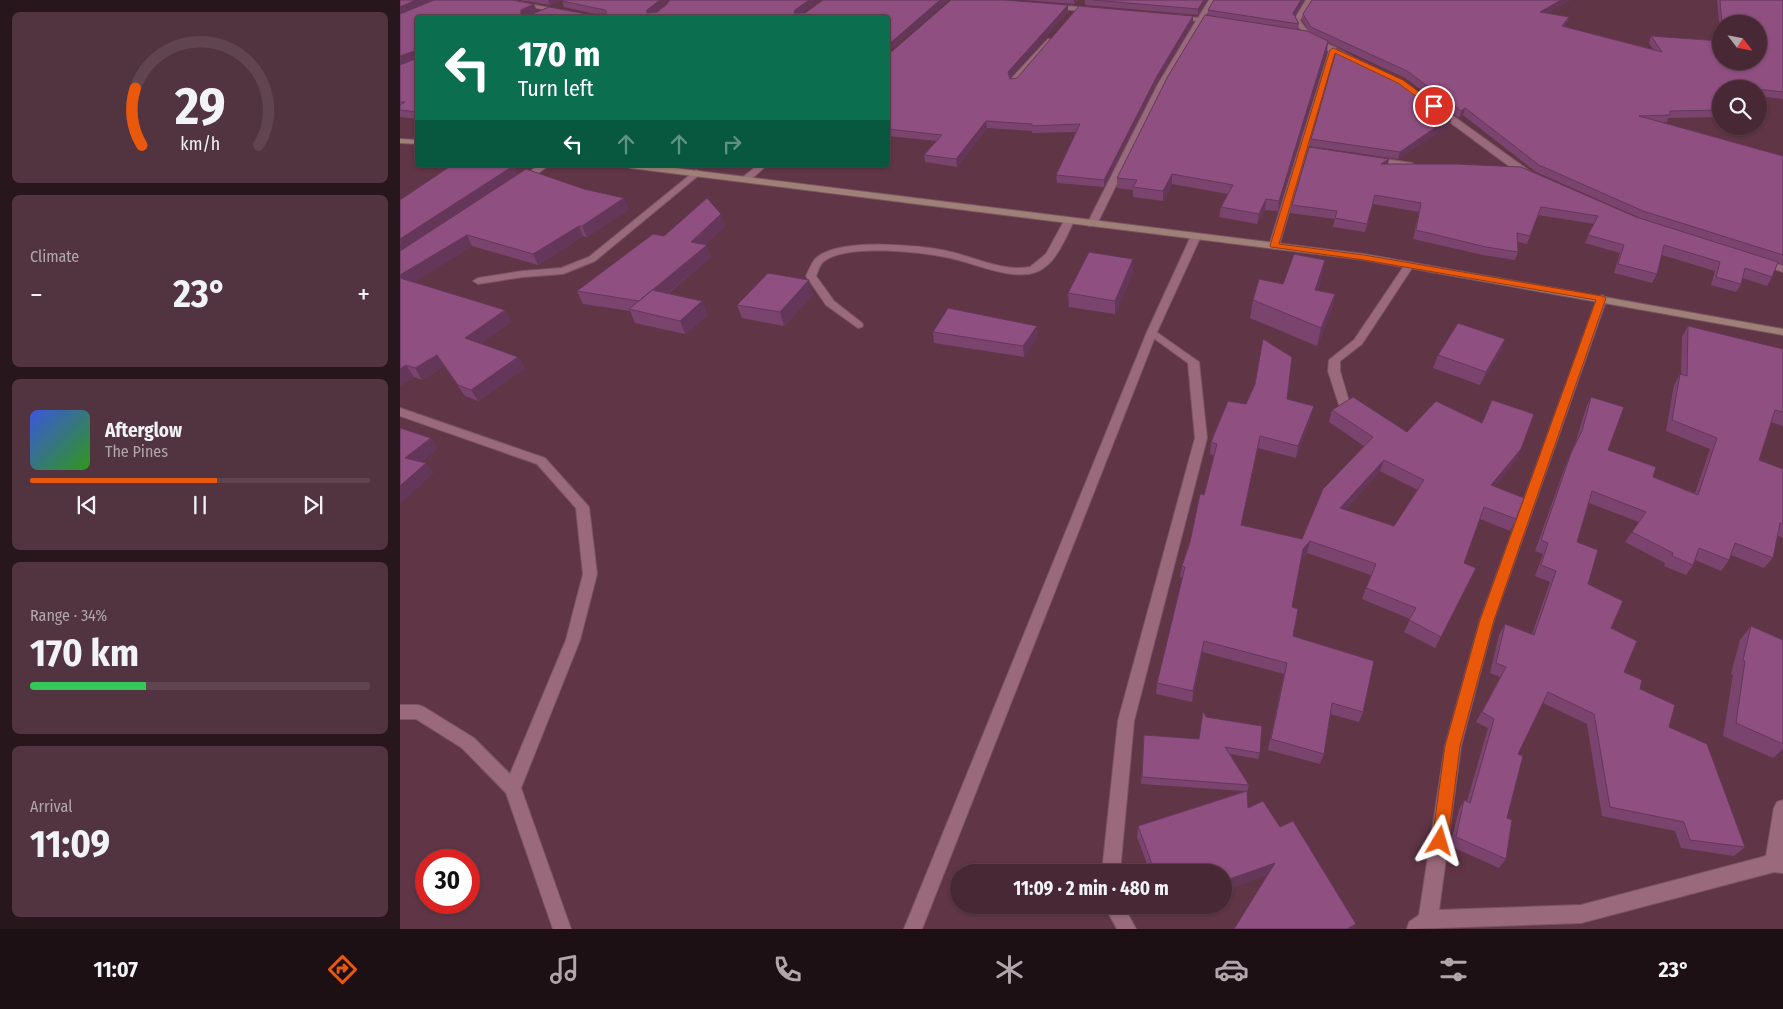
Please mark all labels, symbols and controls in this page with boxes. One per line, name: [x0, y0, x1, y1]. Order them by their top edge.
north arrow: [1712, 15, 1768, 70]
map controls: [1712, 15, 1767, 135]
text: 170 m: [518, 33, 601, 75]
icon: left: [435, 35, 500, 100]
text: 29: [174, 75, 225, 138]
text: Turn left: [518, 75, 594, 102]
button: search: [1712, 80, 1767, 135]
pin: [1413, 85, 1455, 127]
icon: arrive: [1420, 92, 1448, 120]
icon: left: [559, 130, 587, 158]
icon: ahead: [612, 130, 640, 158]
icon: ahead: [665, 130, 693, 158]
icon: right: [718, 130, 746, 158]
text: km/h: [180, 133, 220, 155]
text: Climate: [30, 247, 79, 266]
text: 23°: [173, 271, 227, 317]
text: −: [30, 278, 43, 311]
text: +: [357, 278, 370, 311]
text: Afterglow: [105, 419, 182, 442]
text: The Pines: [105, 442, 168, 461]
icon: previous: [73, 491, 101, 519]
icon: pause: [186, 491, 214, 519]
icon: next: [299, 491, 327, 519]
text: Range · 34%: [30, 606, 107, 625]
text: 170 km: [30, 630, 139, 676]
text: Arrival: [30, 797, 72, 816]
position arrow: [1413, 814, 1465, 866]
text: 11:09: [30, 821, 110, 867]
speed limit sign: 30: [415, 849, 480, 914]
text: 11:09 · 2 min · 480 m: [1013, 877, 1169, 900]
icon: directions: [325, 952, 360, 987]
icon: music: [547, 952, 582, 987]
icon: phone: [770, 952, 805, 987]
icon: climate: [992, 952, 1027, 987]
icon: car: [1214, 952, 1249, 987]
icon: filters: [1436, 952, 1471, 987]
text: 11:07: [94, 956, 138, 983]
text: 23°: [1658, 956, 1689, 983]

